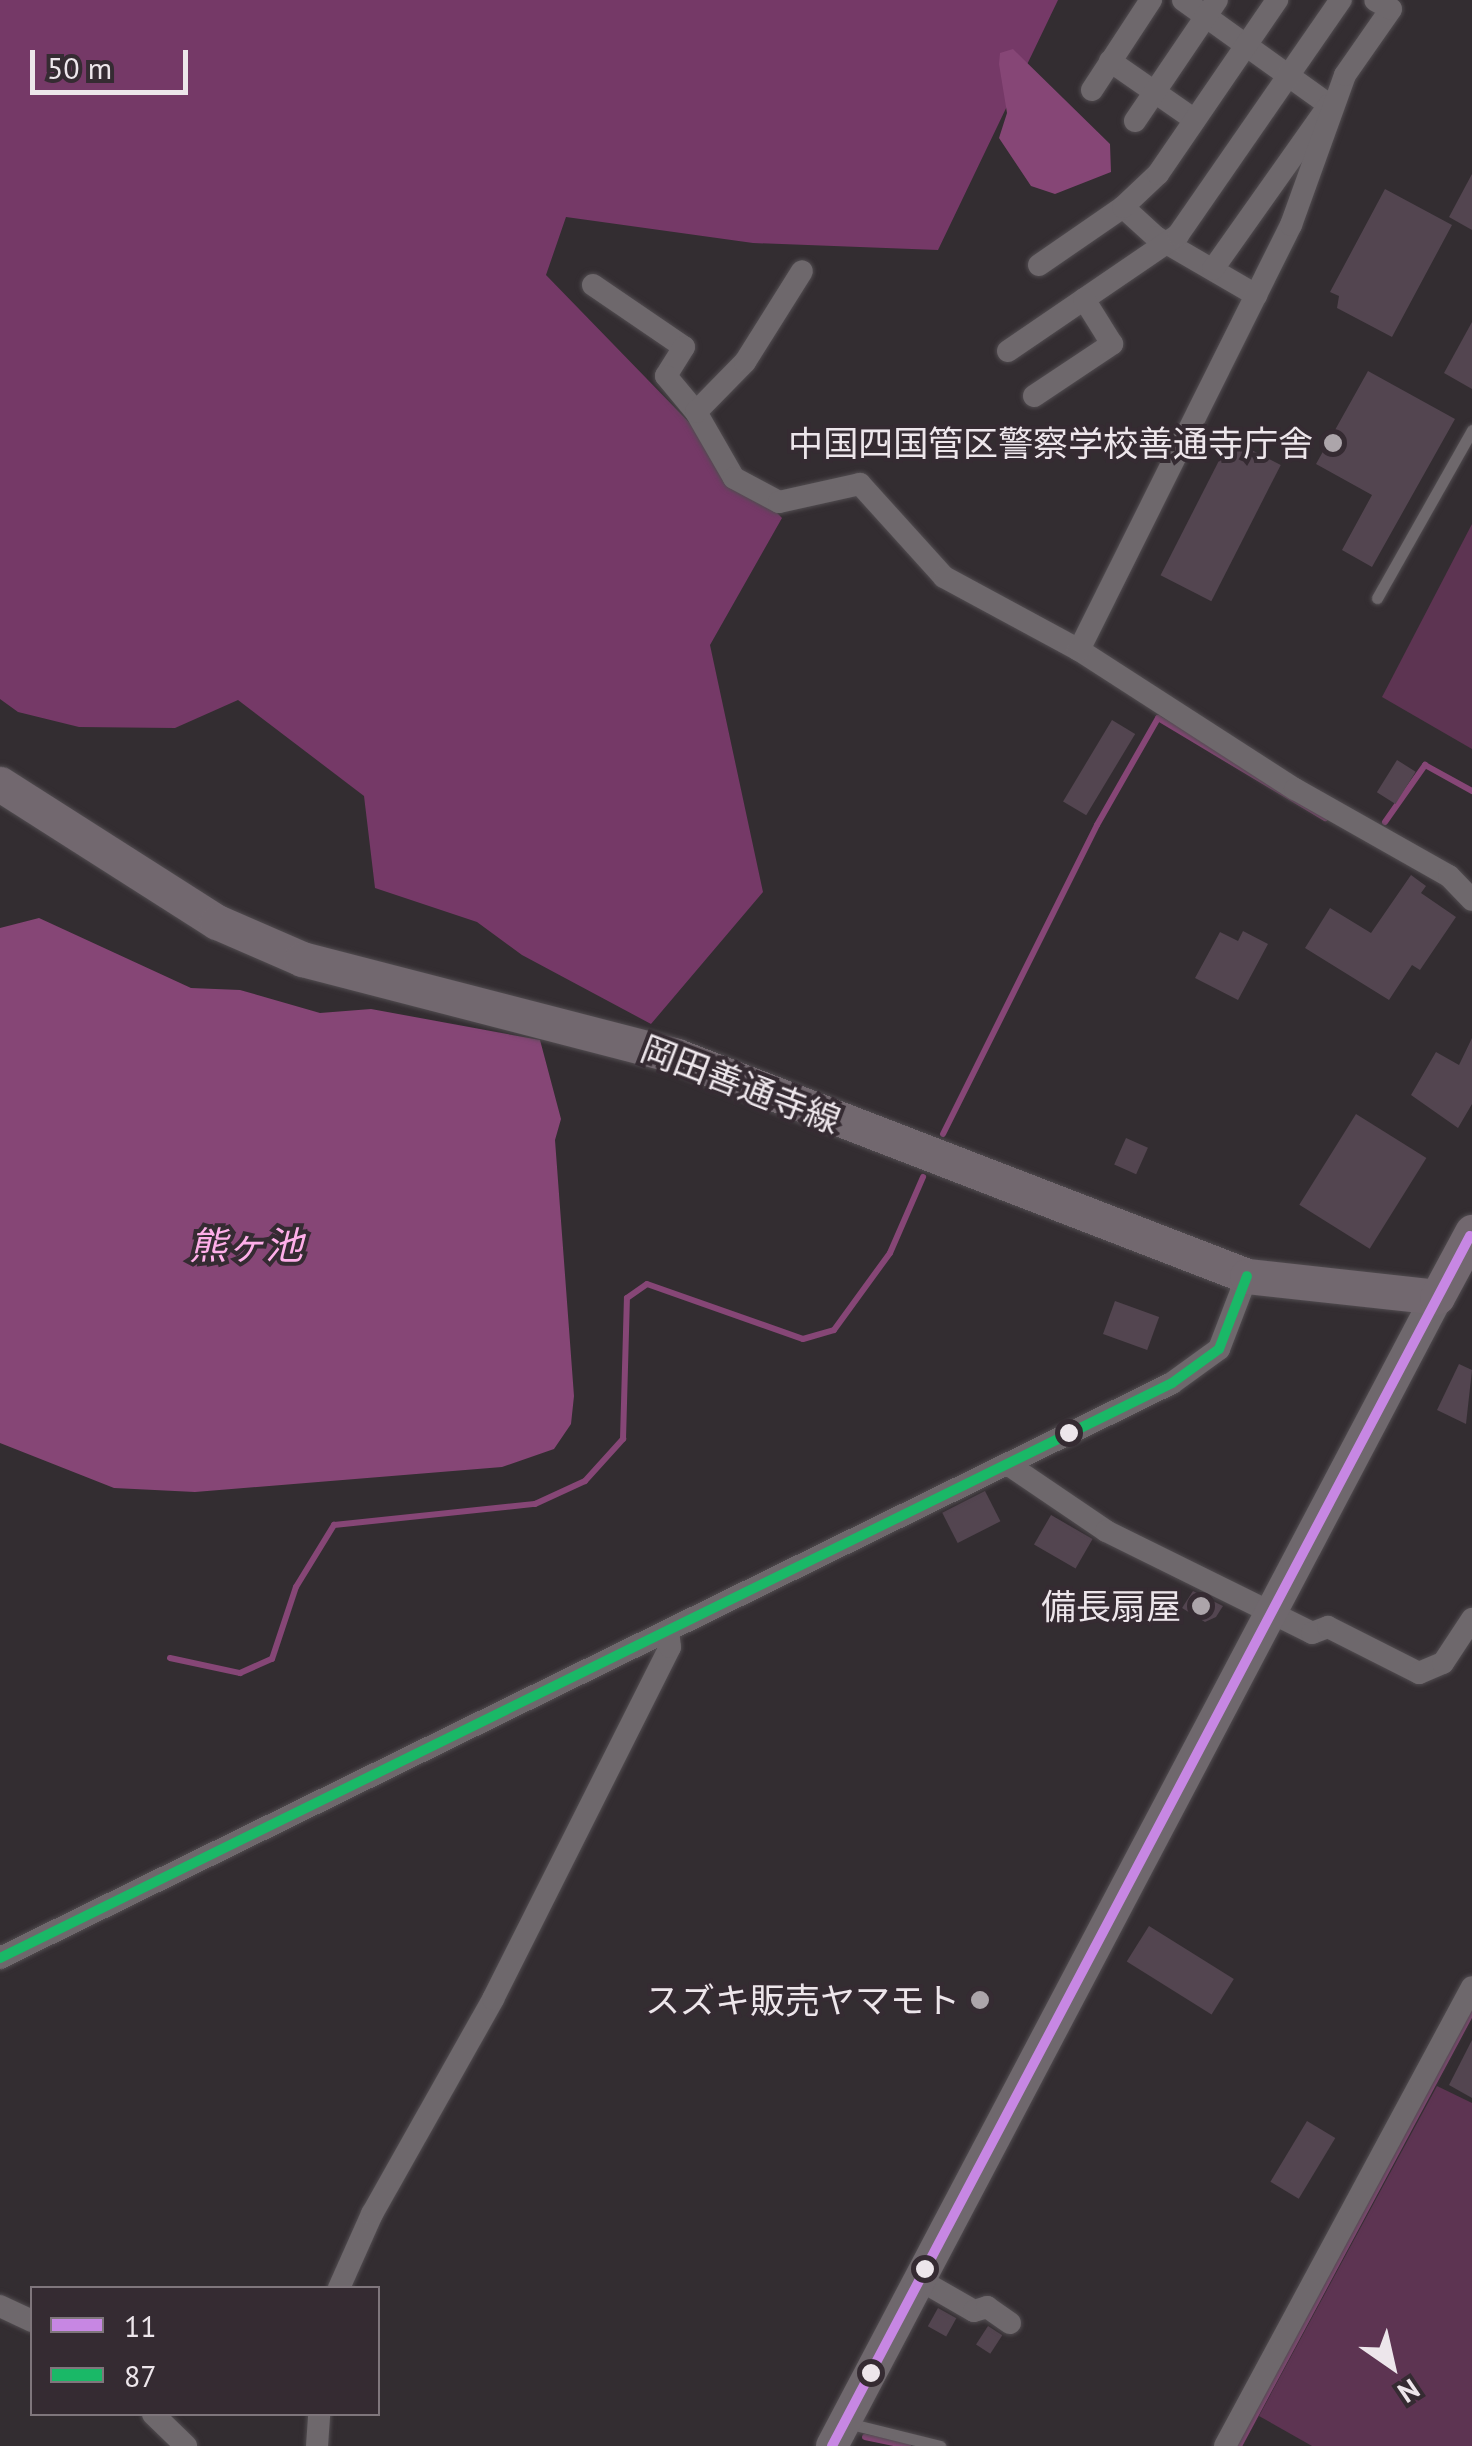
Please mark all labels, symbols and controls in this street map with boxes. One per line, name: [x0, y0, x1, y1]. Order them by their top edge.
scale bar: [35, 30, 192, 92]
text: 50 m: [47, 48, 112, 87]
place label: 中国四国管区警察学校善通寺庁舎: [788, 422, 1313, 464]
marker: 中国四国管区警察学校善通寺庁舎: [1322, 432, 1344, 454]
street label: 岡田善通寺線: [635, 1027, 847, 1141]
water label: 熊ヶ池: [189, 1222, 303, 1268]
unlabelled marker: [1059, 1423, 1079, 1443]
place label: 備長扇屋: [1041, 1585, 1181, 1627]
marker: 備長扇屋: [1190, 1595, 1212, 1617]
place label: スズキ販売ヤマモト: [645, 1979, 960, 2021]
marker: スズキ販売ヤマモト: [969, 1989, 991, 2011]
unlabelled marker: [915, 2259, 935, 2279]
legend: [30, 2286, 380, 2416]
text: 11: [124, 2306, 157, 2345]
north arrow: [1342, 2316, 1442, 2416]
text: 87: [124, 2356, 157, 2395]
unlabelled marker: [861, 2363, 881, 2383]
text: N: [1391, 2371, 1427, 2412]

